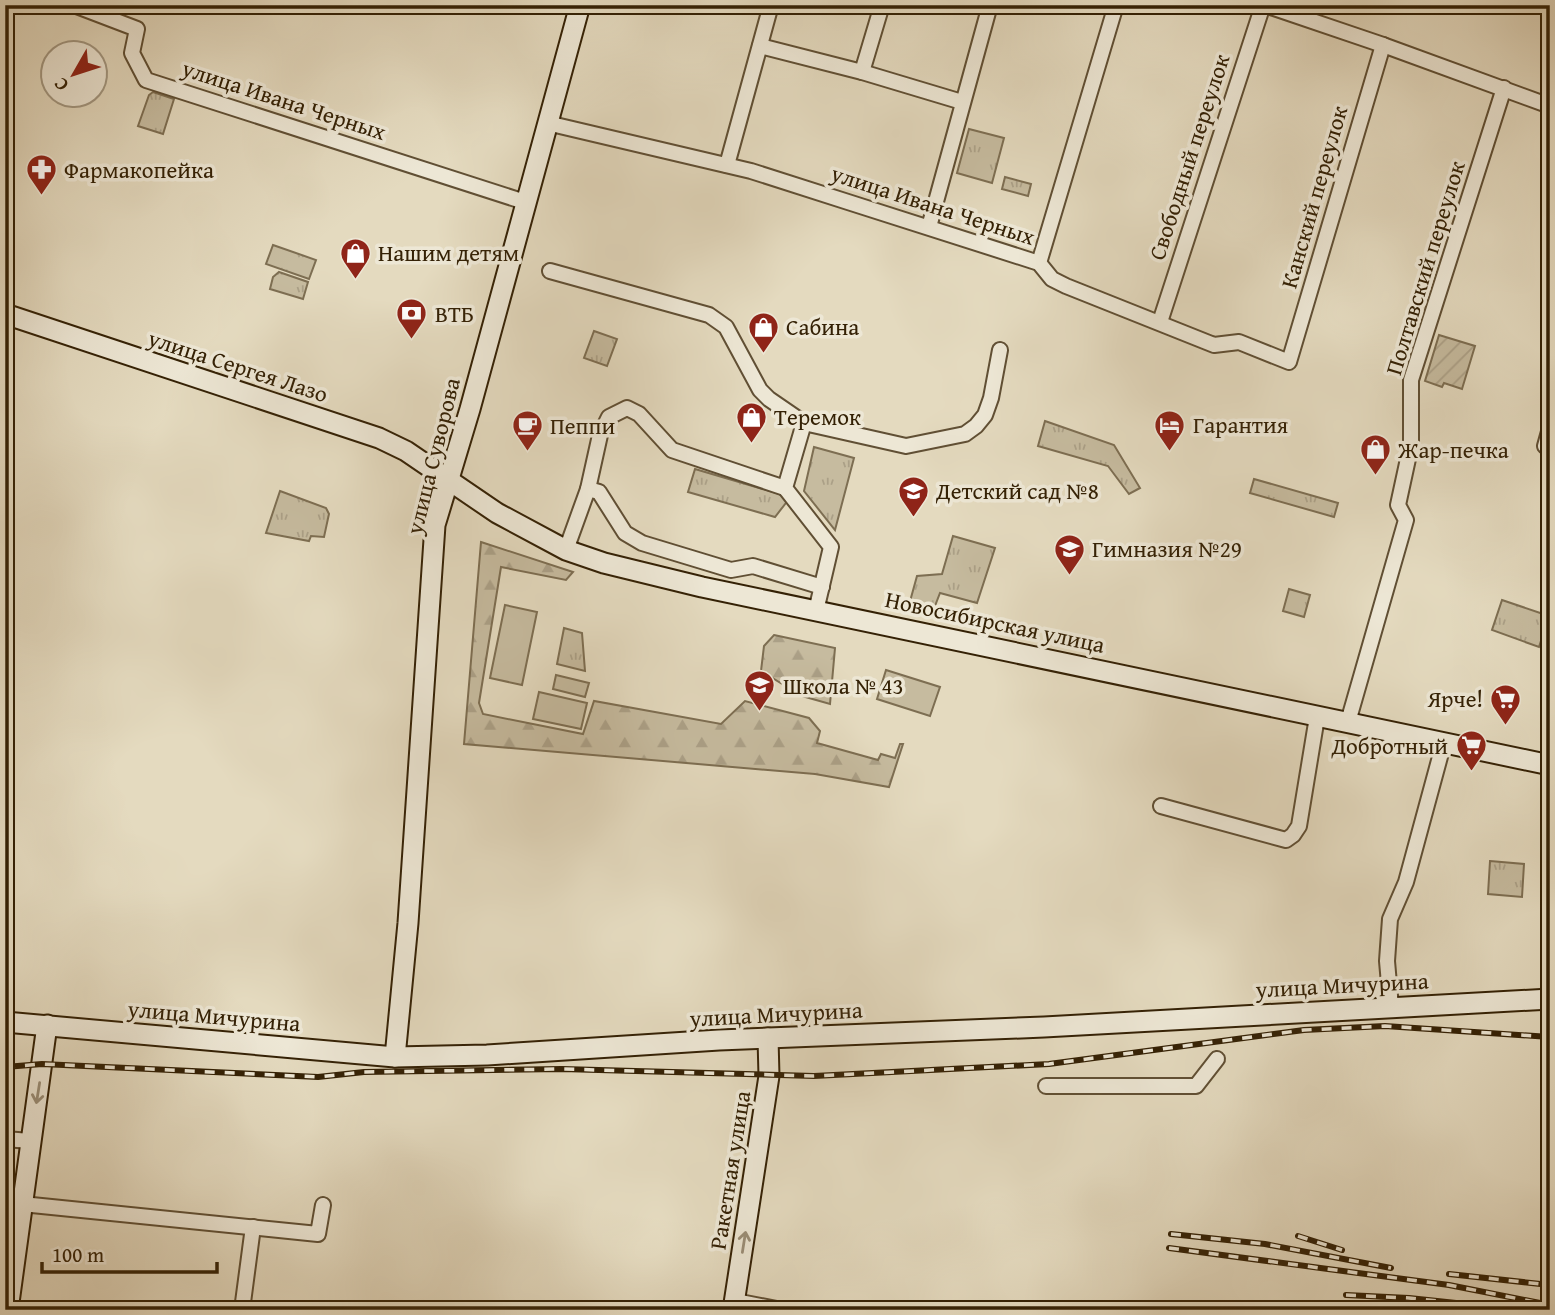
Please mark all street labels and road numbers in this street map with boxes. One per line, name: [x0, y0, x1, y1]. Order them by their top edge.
street label: Свободный переулок: [1140, 50, 1237, 264]
street label: улица Ивана Черных: [177, 51, 391, 148]
street label: Канский переулок: [1272, 102, 1355, 292]
street label: улица Ивана Черных: [826, 156, 1040, 253]
street label: Полтавский переулок: [1376, 157, 1473, 379]
street label: улица Сергея Лазо: [143, 321, 332, 410]
street label: улица Суворова: [397, 374, 468, 539]
street label: Новосибирская улица: [882, 582, 1108, 661]
street label: улица Мичурина: [1254, 963, 1429, 1006]
street label: улица Мичурина: [125, 991, 302, 1039]
street label: улица Мичурина: [688, 992, 863, 1035]
street label: Ракетная улица: [701, 1088, 758, 1252]

